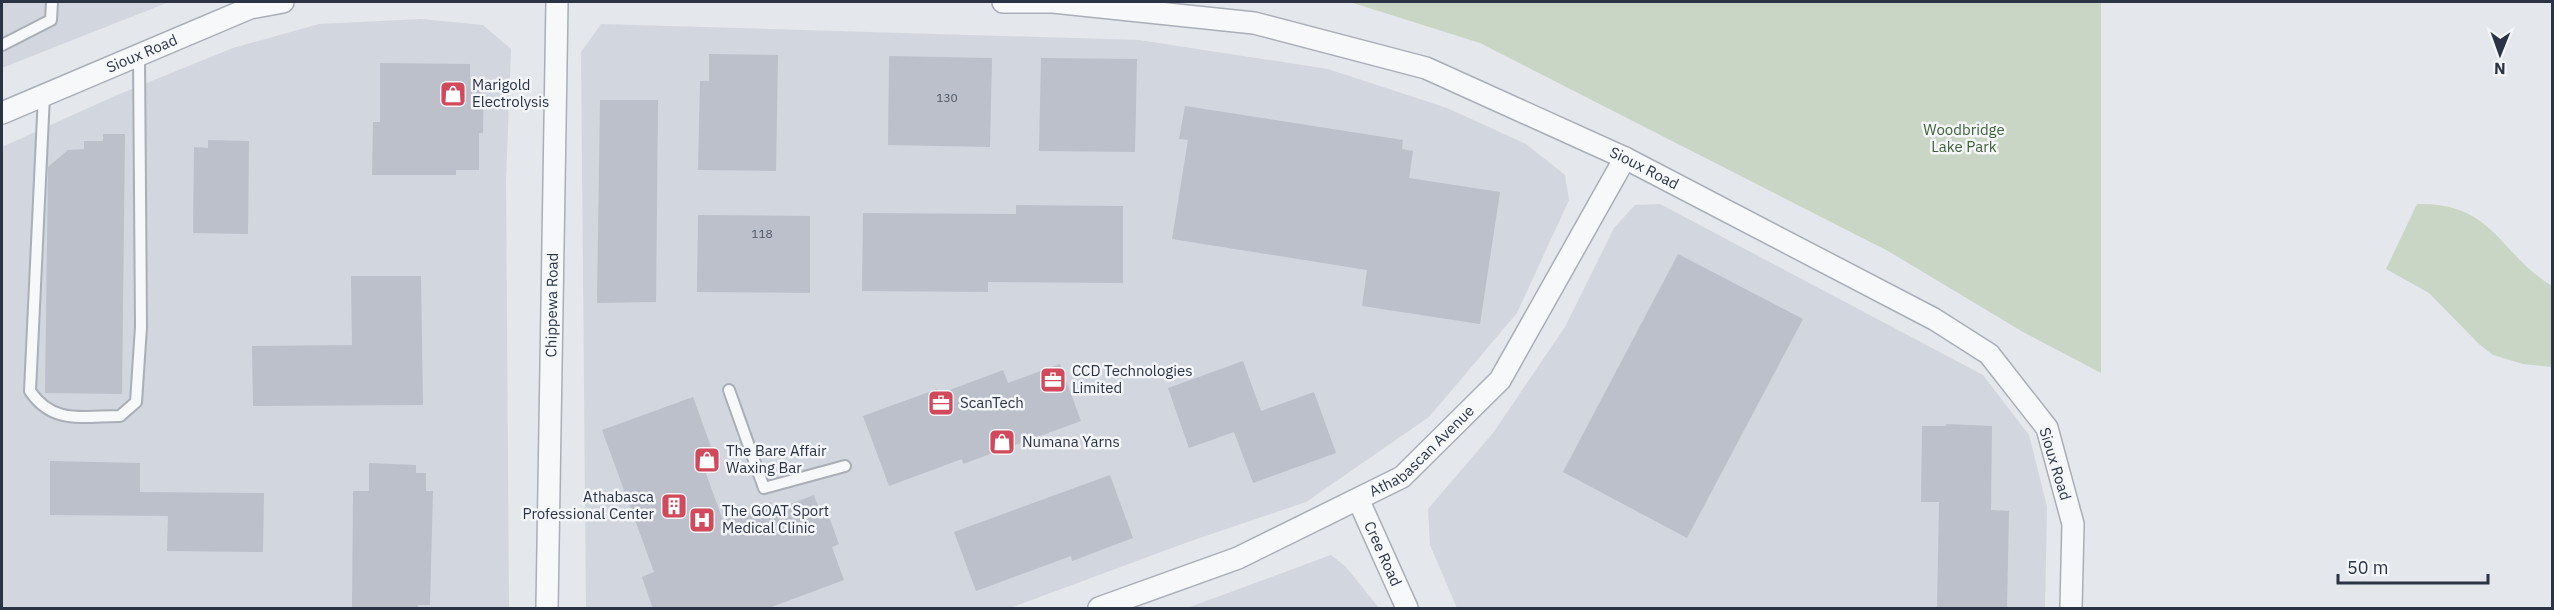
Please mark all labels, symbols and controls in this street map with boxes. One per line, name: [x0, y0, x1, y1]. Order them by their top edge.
north arrow: [2470, 24, 2530, 84]
street label: Sioux Road: [103, 30, 180, 77]
text: N: [2494, 59, 2506, 79]
place label: Marigold Electrolysis: [472, 75, 549, 111]
shop icon: Marigold Electrolysis: [438, 79, 468, 109]
house number: 130: [936, 90, 958, 105]
park label: Woodbridge Lake Park: [1923, 120, 2005, 156]
street label: Sioux Road: [1607, 142, 1682, 193]
house number: 118: [751, 226, 773, 241]
street label: Chippewa Road: [541, 253, 562, 358]
place label: CCD Technologies Limited: [1072, 361, 1193, 397]
office icon: CCD Technologies Limited: [1038, 365, 1068, 395]
office icon: ScanTech: [926, 388, 956, 418]
place label: ScanTech: [960, 393, 1024, 412]
street label: Athabascan Avenue: [1366, 401, 1478, 501]
street label: Sioux Road: [2035, 425, 2076, 503]
shop icon: Numana Yarns: [987, 427, 1017, 457]
place label: Numana Yarns: [1022, 432, 1120, 451]
place label: The Bare Affair Waxing Bar: [726, 441, 827, 477]
shop icon: The Bare Affair Waxing Bar: [692, 445, 722, 475]
place label: Athabasca Professional Center: [522, 487, 654, 523]
building icon: Athabasca Professional Center: [659, 491, 689, 521]
place label: The GOAT Sport Medical Clinic: [722, 501, 829, 537]
hospital icon: The GOAT Sport Medical Clinic: [687, 505, 717, 535]
street label: Cree Road: [1360, 518, 1406, 589]
scale bar: [2338, 547, 2488, 585]
text: 50 m: [2347, 556, 2389, 579]

